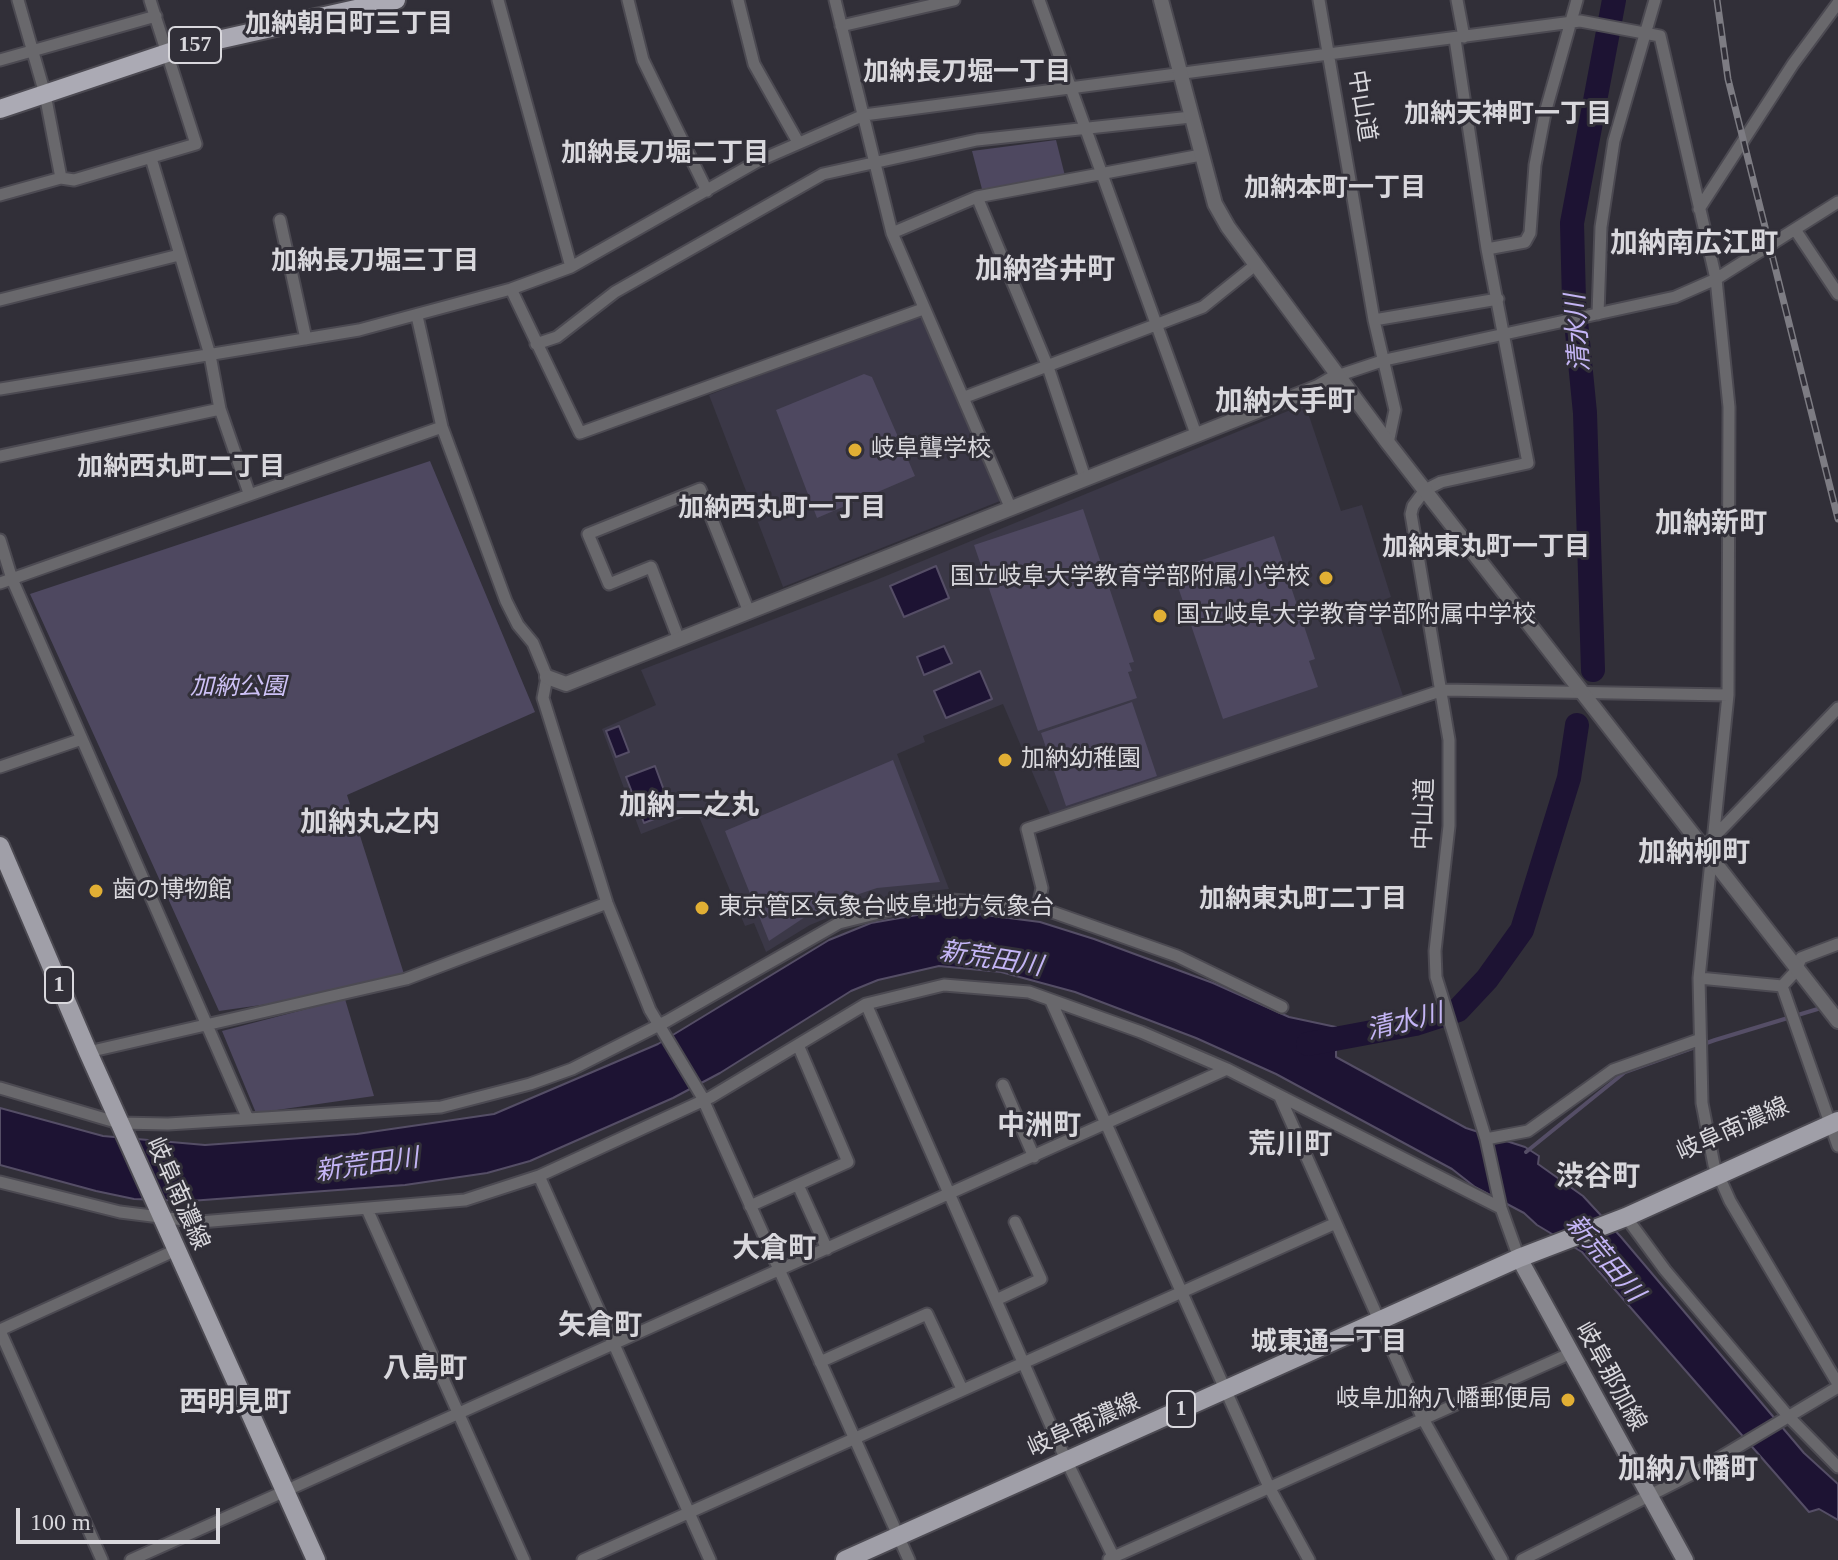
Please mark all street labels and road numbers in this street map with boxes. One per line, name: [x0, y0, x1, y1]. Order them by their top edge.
road number: 157: [169, 27, 221, 63]
street label: 中山道: [1341, 68, 1381, 144]
street label: 中山道: [1409, 778, 1441, 850]
road number: 1: [45, 967, 73, 1003]
street label: 岐阜南濃線: [1672, 1092, 1794, 1168]
street label: 岐阜南濃線: [139, 1133, 215, 1255]
street label: 岐阜那加線: [1568, 1318, 1652, 1436]
street label: 岐阜南濃線: [1023, 1388, 1145, 1464]
road number: 1: [1167, 1391, 1195, 1427]

